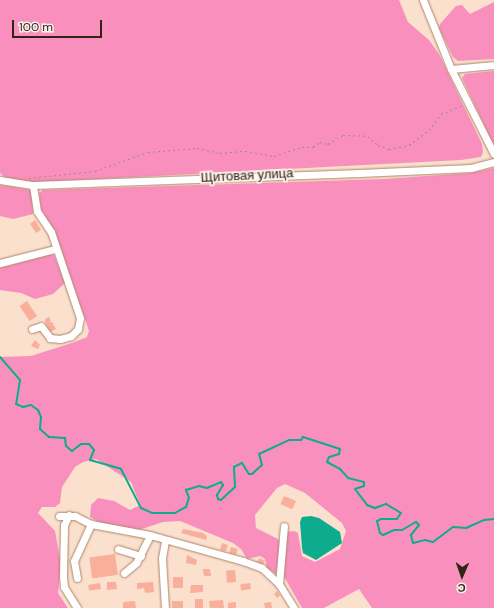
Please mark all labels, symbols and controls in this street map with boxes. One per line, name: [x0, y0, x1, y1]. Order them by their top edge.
scale bar: [14, 12, 104, 38]
text: 100 m: [19, 19, 53, 35]
street label: Щитовая улица: [200, 166, 294, 186]
north arrow: [442, 556, 482, 596]
text: С: [457, 581, 466, 595]

